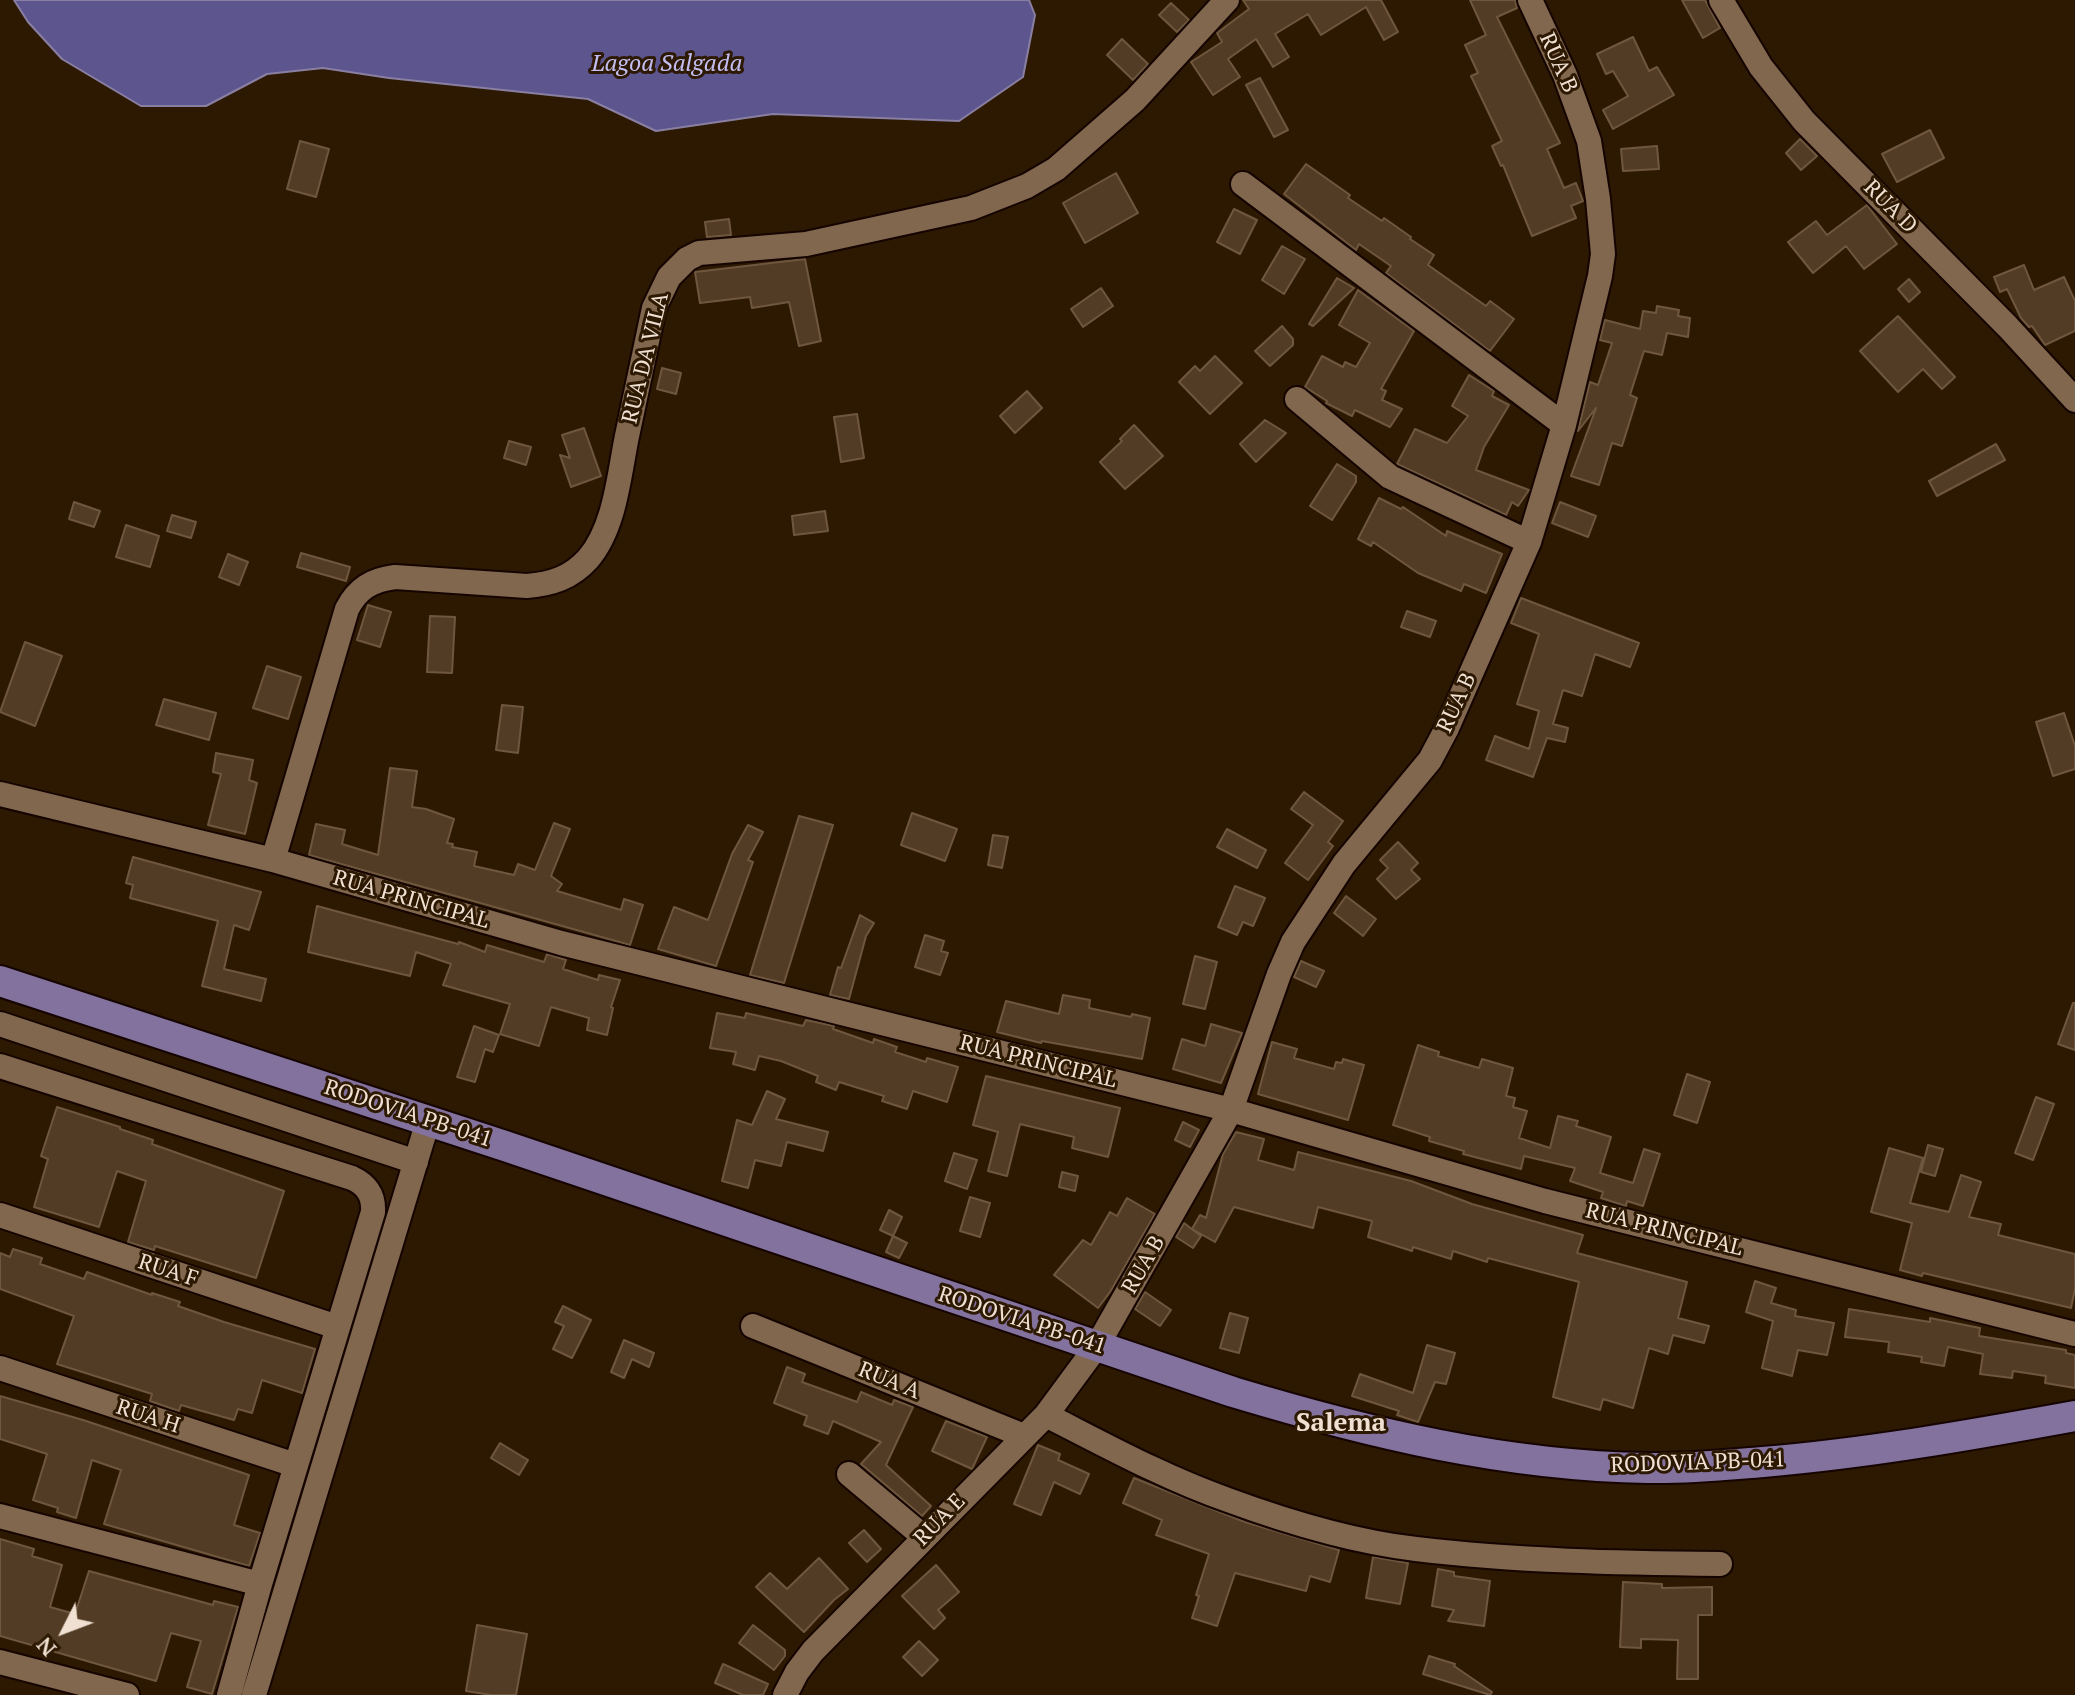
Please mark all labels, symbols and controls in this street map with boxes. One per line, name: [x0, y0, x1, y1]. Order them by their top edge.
street label: RUA B: [1533, 29, 1583, 97]
water label: Lagoa Salgada: [592, 50, 742, 78]
street label: RUA D: [1858, 175, 1922, 239]
street label: RUA DA VILA: [617, 290, 675, 426]
street label: RUA B: [1432, 669, 1482, 737]
street label: RUA PRINCIPAL: [330, 865, 492, 935]
street label: RUA PRINCIPAL: [957, 1030, 1119, 1094]
street label: RODOVIA PB-041: [321, 1074, 495, 1154]
street label: RUA PRINCIPAL: [1583, 1198, 1745, 1262]
street label: RUA B: [1117, 1231, 1171, 1299]
street label: RUA F: [135, 1249, 201, 1293]
street label: RODOVIA PB-041: [935, 1281, 1109, 1361]
street label: RUA A: [854, 1357, 924, 1405]
street label: RUA H: [113, 1394, 183, 1440]
district label: Salema: [1296, 1408, 1386, 1440]
street label: RODOVIA PB-041: [1610, 1447, 1786, 1479]
street label: RUA E: [909, 1489, 971, 1551]
north arrow: [24, 1591, 104, 1671]
text: N: [29, 1631, 62, 1663]

